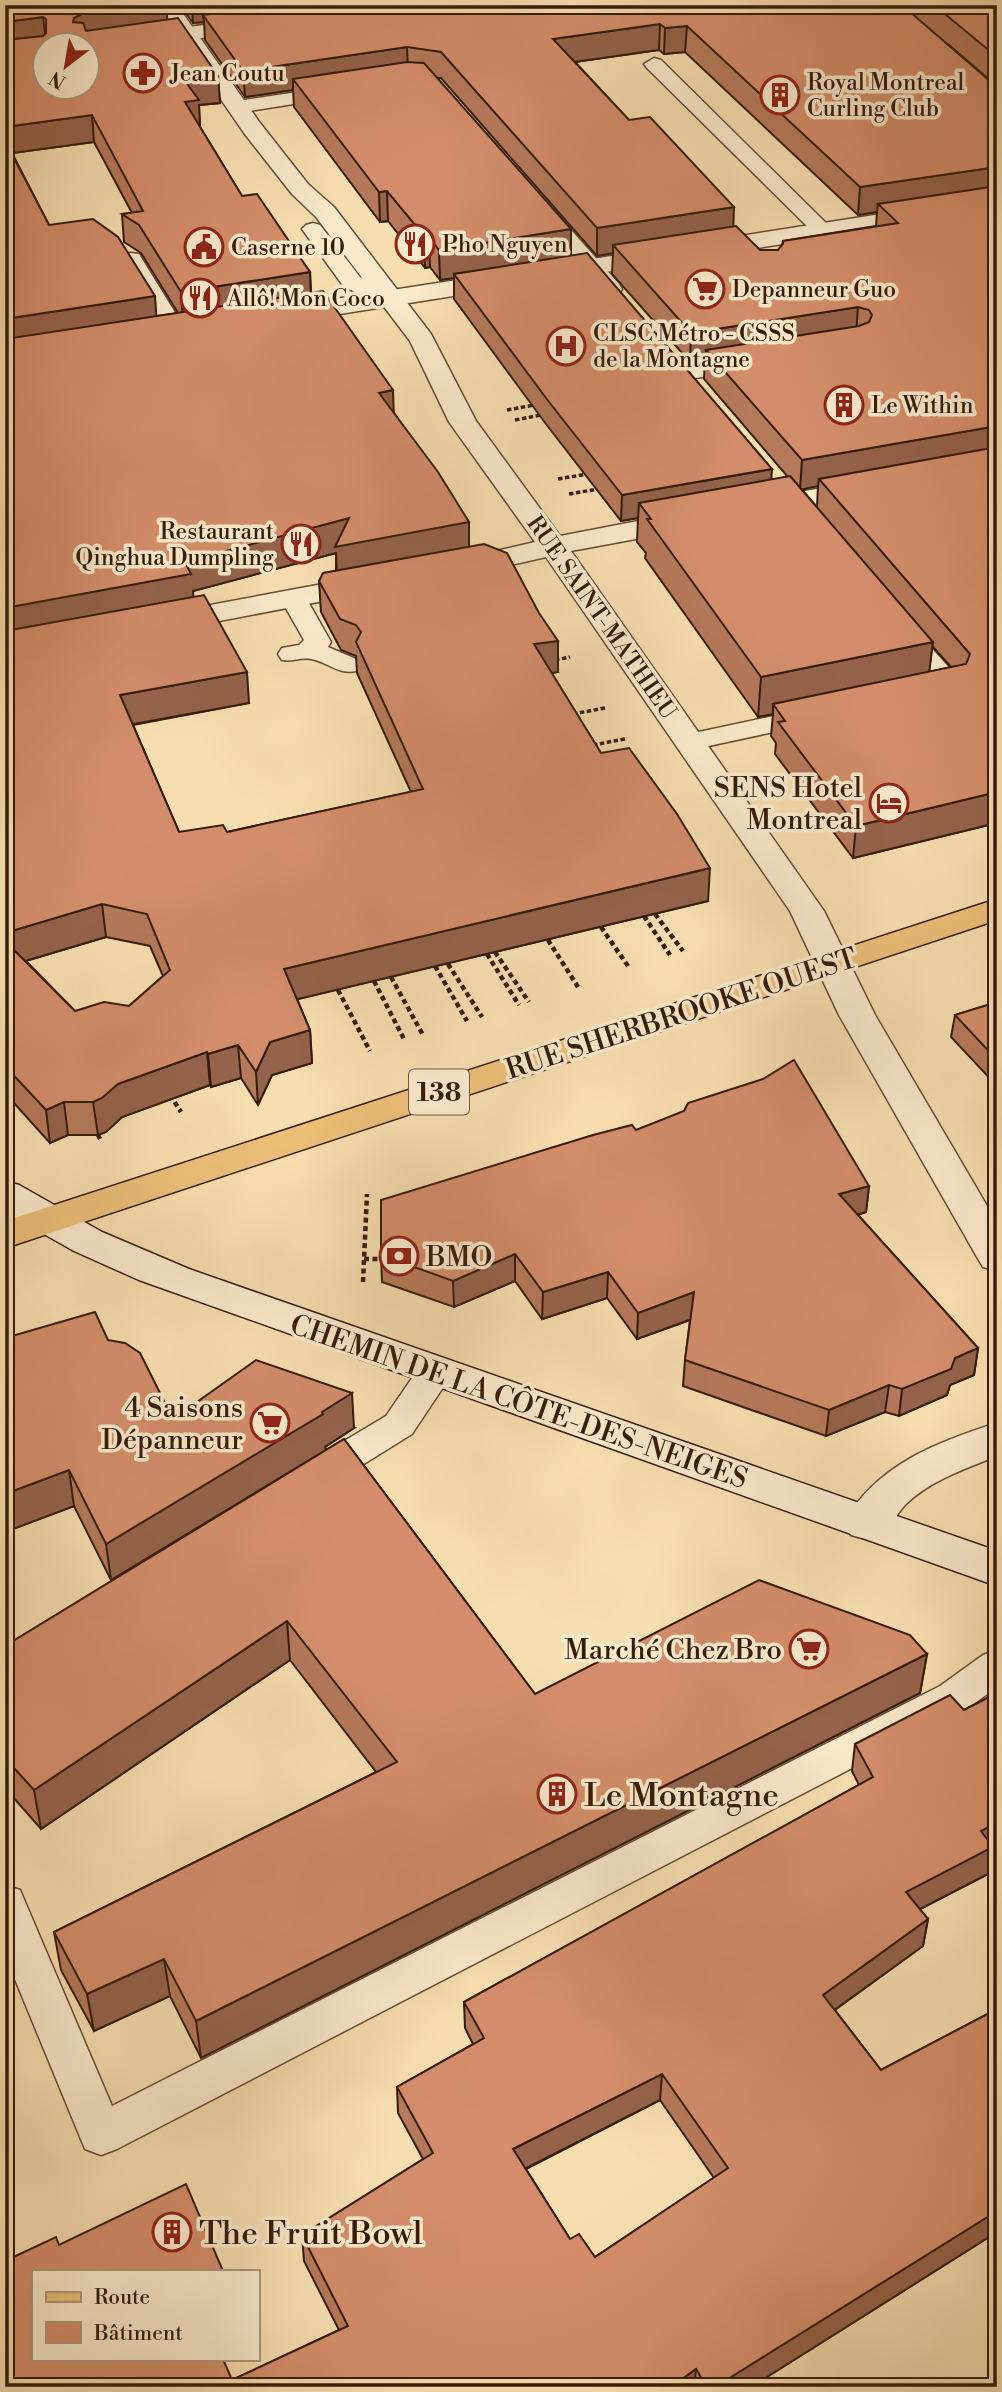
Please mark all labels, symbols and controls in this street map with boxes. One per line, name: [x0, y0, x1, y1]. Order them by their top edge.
north arrow: [32, 32, 102, 102]
pharmacy icon: Jean Coutu: [122, 52, 164, 94]
place label: Jean Coutu: [169, 60, 285, 88]
text: N: [45, 66, 70, 94]
place label: Royal Montreal Curling Club: [807, 69, 965, 123]
building icon: Royal Montreal Curling Club: [759, 74, 801, 116]
restaurant icon: Pho Nguyen: [394, 223, 436, 265]
public building icon: Caserne 10: [183, 226, 225, 268]
place label: Pho Nguyen: [442, 231, 568, 259]
place label: Caserne 10: [231, 234, 345, 262]
supermarket icon: Depanneur Guo: [684, 268, 726, 310]
place label: Depanneur Guo: [732, 276, 896, 304]
restaurant icon: Allô! Mon Coco: [179, 277, 221, 319]
place label: Allô! Mon Coco: [226, 285, 385, 313]
place label: CLSC Métro - CSSS de la Montagne: [593, 320, 795, 374]
hospital icon: CLSC Métro - CSSS de la Montagne: [545, 325, 587, 367]
building icon: Le Within: [823, 384, 865, 426]
place label: Le Within: [871, 392, 974, 420]
street label: RUE SAINT-MATHIEU: [520, 510, 682, 725]
place label: Restaurant Qinghua Dumpling: [75, 518, 274, 572]
restaurant icon: Restaurant Qinghua Dumpling: [280, 523, 322, 565]
place label: SENS Hotel Montreal: [714, 771, 862, 838]
hotel icon: SENS Hotel Montreal: [868, 782, 910, 824]
street label: RUE SHERBROOKE OUEST: [501, 941, 862, 1088]
road number: 138: [409, 1070, 469, 1114]
bank icon: BMO: [378, 1235, 420, 1277]
place label: BMO: [425, 1240, 492, 1275]
street label: CHEMIN DE LA CÔTE-DES-NEIGES: [285, 1306, 752, 1497]
place label: 4 Saisons Dépanneur: [101, 1391, 243, 1458]
supermarket icon: 4 Saisons Dépanneur: [249, 1402, 291, 1444]
supermarket icon: Marché Chez Bro: [788, 1628, 830, 1670]
place label: Marché Chez Bro: [564, 1633, 782, 1668]
building icon: Le Montagne: [536, 1773, 578, 1815]
place label: Le Montagne: [584, 1776, 779, 1817]
building icon: The Fruit Bowl: [151, 2211, 193, 2253]
place label: The Fruit Bowl: [199, 2214, 423, 2255]
legend: [32, 2270, 259, 2360]
text: Route: [94, 2285, 150, 2311]
text: Bâtiment: [93, 2321, 183, 2347]

